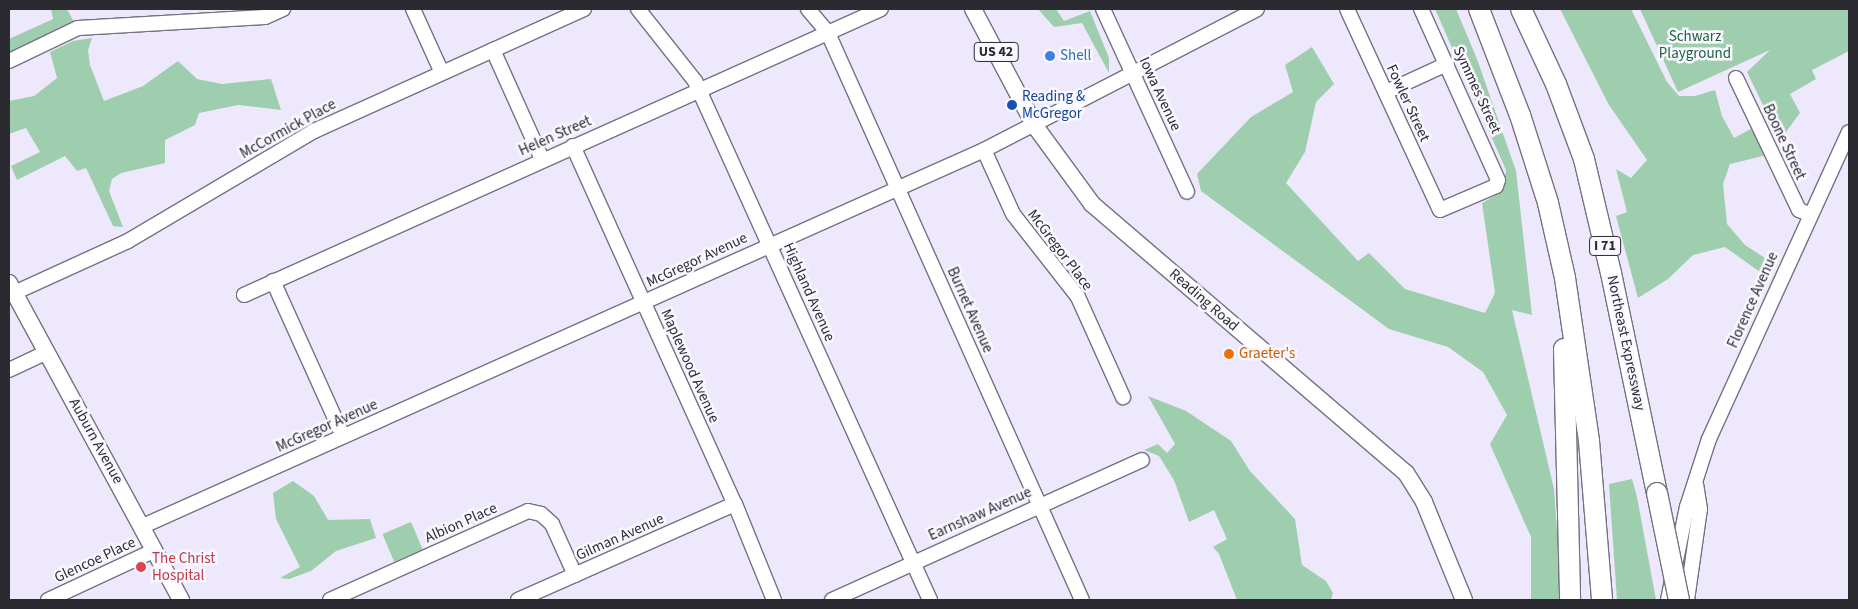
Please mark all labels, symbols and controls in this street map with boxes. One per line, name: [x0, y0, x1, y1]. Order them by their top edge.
park label: Schwarz Playground: [1659, 27, 1731, 62]
road number: US 42: [974, 41, 1018, 64]
street label: Symmes Street: [1449, 44, 1505, 136]
place label: Shell: [1060, 47, 1091, 65]
marker: Shell: [1044, 50, 1056, 62]
street label: Iowa Avenue: [1135, 54, 1185, 134]
street label: Fowler Street: [1382, 62, 1434, 144]
place label: Reading & McGregor: [1022, 87, 1085, 122]
street label: McCormick Place: [237, 95, 339, 163]
marker: Reading & McGregor: [1006, 99, 1018, 111]
street label: Boone Street: [1759, 101, 1809, 183]
street label: Helen Street: [516, 112, 594, 160]
street label: McGregor Place: [1024, 206, 1096, 294]
street label: McGregor Avenue: [644, 229, 750, 291]
road number: I 71: [1589, 235, 1621, 258]
street label: Highland Avenue: [779, 240, 839, 344]
street label: Florence Avenue: [1724, 249, 1782, 351]
street label: Burnet Avenue: [943, 264, 997, 356]
street label: Reading Road: [1166, 265, 1242, 335]
street label: Northeast Expressway: [1603, 274, 1649, 412]
street label: Maplewood Avenue: [657, 306, 723, 426]
place label: Graeter's: [1239, 345, 1295, 363]
marker: Graeter's: [1223, 348, 1235, 360]
street label: Auburn Avenue: [65, 395, 127, 487]
street label: McGregor Avenue: [273, 396, 381, 456]
street label: Earnshaw Avenue: [926, 483, 1034, 545]
street label: Albion Place: [422, 499, 500, 547]
street label: Gilman Avenue: [573, 510, 667, 564]
street label: Glencoe Place: [51, 533, 139, 587]
place label: The Christ Hospital: [152, 549, 215, 584]
marker: The Christ Hospital: [134, 560, 148, 574]

